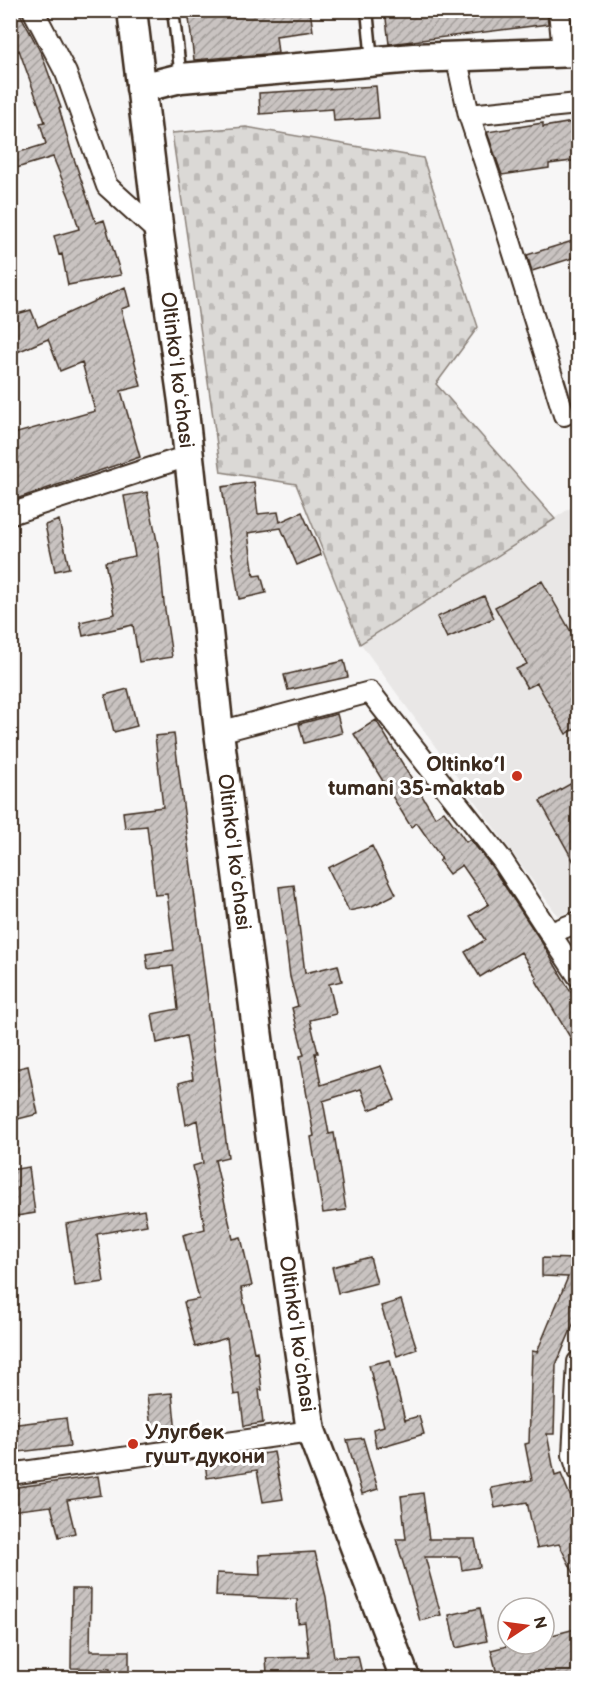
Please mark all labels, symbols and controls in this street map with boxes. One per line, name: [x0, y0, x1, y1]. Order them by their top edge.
street label: Oltinkoʻl koʻchasi: [155, 290, 199, 450]
place label: Oltinko’l tumani 35-maktab: [327, 752, 505, 801]
marker: Oltinko’l tumani 35-maktab: [510, 769, 524, 783]
street label: Oltinkoʻl koʻchasi: [212, 772, 256, 932]
street label: Oltinkoʻl koʻchasi: [274, 1254, 320, 1414]
place label: Улугбек гушт дукони: [145, 1420, 265, 1469]
marker: Улугбек гушт дукони: [126, 1437, 140, 1451]
north arrow: [496, 1596, 556, 1656]
text: N: [529, 1615, 550, 1631]

